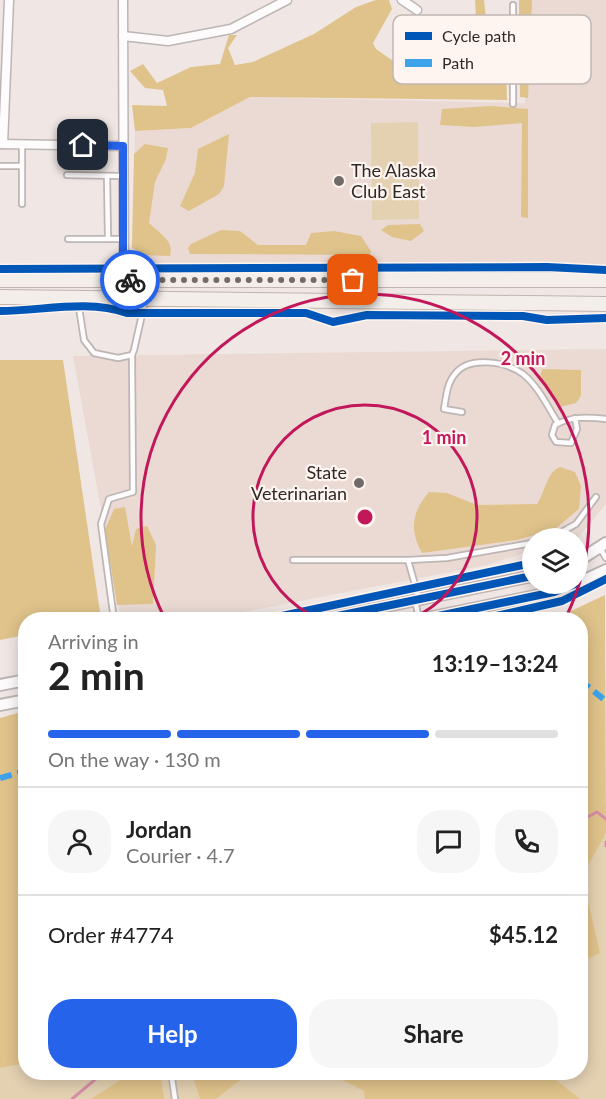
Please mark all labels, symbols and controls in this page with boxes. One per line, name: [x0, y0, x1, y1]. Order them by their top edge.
legend: [393, 15, 591, 84]
text: Cycle path: [442, 26, 516, 45]
text: Path: [442, 53, 474, 72]
pin: [57, 119, 108, 170]
icon: home: [66, 128, 99, 161]
place label: The Alaska Club East: [351, 159, 436, 202]
marker: The Alaska Club East: [332, 174, 346, 188]
courier: [100, 250, 160, 310]
pin: [327, 254, 378, 305]
icon: bag: [336, 263, 369, 296]
icon: bike: [114, 264, 147, 297]
text: 2 min: [501, 347, 545, 369]
text: 1 min: [422, 426, 466, 448]
place label: State Veterinarian: [251, 461, 347, 504]
marker: State Veterinarian: [352, 476, 366, 490]
centre of rings: [355, 507, 375, 527]
map controls: [522, 528, 588, 594]
button: layers: [522, 528, 588, 594]
text: Arriving in: [48, 629, 139, 653]
text: 13:19–13:24: [432, 650, 558, 677]
text: 2 min: [48, 652, 145, 698]
text: On the way · 130 m: [48, 747, 221, 771]
button: person: [48, 810, 111, 873]
button: chat: [417, 810, 480, 873]
button: phone: [495, 810, 558, 873]
text: Jordan: [126, 816, 192, 843]
text: Courier · 4.7: [126, 843, 235, 867]
text: Order #4774: [48, 921, 174, 948]
text: $45.12: [489, 921, 558, 948]
button: Help: [48, 999, 297, 1068]
button: Share: [309, 999, 558, 1068]

